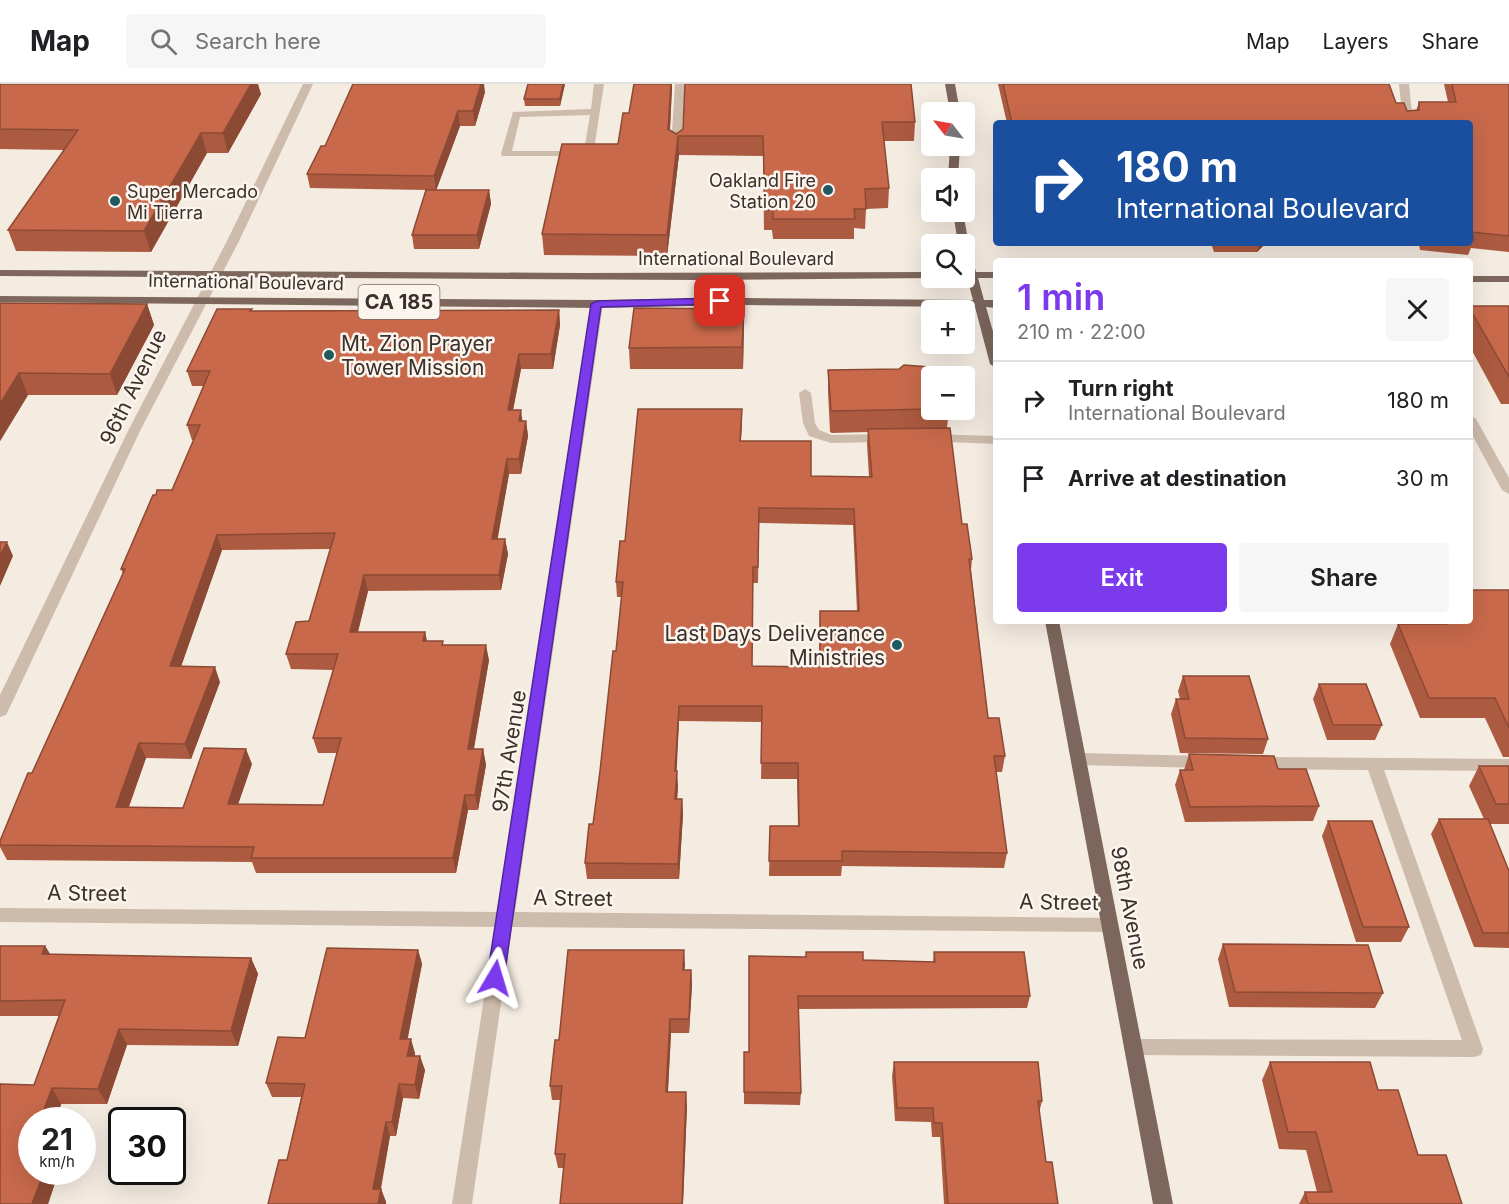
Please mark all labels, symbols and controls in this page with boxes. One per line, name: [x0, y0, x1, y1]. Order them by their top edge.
search box: [126, 14, 546, 68]
text: Map: [30, 24, 90, 58]
icon: search: [147, 25, 180, 58]
text: Search here: [195, 28, 321, 54]
text: Map: [1246, 29, 1290, 54]
text: Layers: [1323, 29, 1389, 54]
text: Share: [1422, 29, 1479, 54]
north arrow: [921, 102, 975, 156]
map controls: [921, 102, 975, 420]
text: 180 m: [1116, 141, 1238, 192]
icon: right: [1017, 144, 1095, 222]
button: sound: [921, 168, 975, 222]
place label: Oakland Fire Station 20: [709, 170, 816, 212]
place label: Super Mercado Mi Tierra: [127, 181, 258, 223]
marker: Oakland Fire Station 20: [821, 183, 835, 197]
text: International Boulevard: [1116, 192, 1410, 225]
marker: Super Mercado Mi Tierra: [108, 194, 122, 208]
button: search: [921, 234, 975, 288]
street label: International Boulevard: [638, 248, 834, 269]
street label: International Boulevard: [148, 270, 344, 294]
pin: [694, 275, 745, 326]
text: 1 min: [1017, 275, 1105, 319]
button: close: [1386, 278, 1449, 341]
icon: arrive: [703, 284, 736, 317]
road number: CA 185: [358, 285, 440, 319]
button: +: [921, 300, 975, 354]
text: 210 m · 22:00: [1017, 320, 1146, 344]
street label: 96th Avenue: [94, 325, 172, 449]
place label: Mt. Zion Prayer Tower Mission: [341, 331, 493, 380]
marker: Mt. Zion Prayer Tower Mission: [322, 348, 336, 362]
button: −: [921, 366, 975, 420]
text: Turn right: [1068, 375, 1174, 401]
icon: right: [1017, 384, 1050, 417]
text: 180 m: [1387, 387, 1449, 413]
text: International Boulevard: [1068, 401, 1286, 425]
icon: arrive: [1017, 462, 1050, 495]
text: Arrive at destination: [1068, 465, 1287, 491]
text: 30 m: [1396, 465, 1449, 491]
button: Exit: [1017, 543, 1227, 612]
button: Share: [1239, 543, 1449, 612]
place label: Last Days Deliverance Ministries: [664, 621, 885, 670]
marker: Last Days Deliverance Ministries: [890, 638, 904, 652]
street label: 97th Avenue: [487, 688, 531, 814]
street label: 98th Avenue: [1106, 844, 1154, 972]
street label: A Street: [47, 880, 127, 906]
street label: A Street: [533, 885, 613, 911]
street label: A Street: [1019, 889, 1099, 915]
position arrow: [463, 946, 527, 1010]
speed limit sign: 30: [108, 1107, 186, 1185]
text: 21: [41, 1121, 73, 1157]
text: km/h: [39, 1152, 75, 1171]

